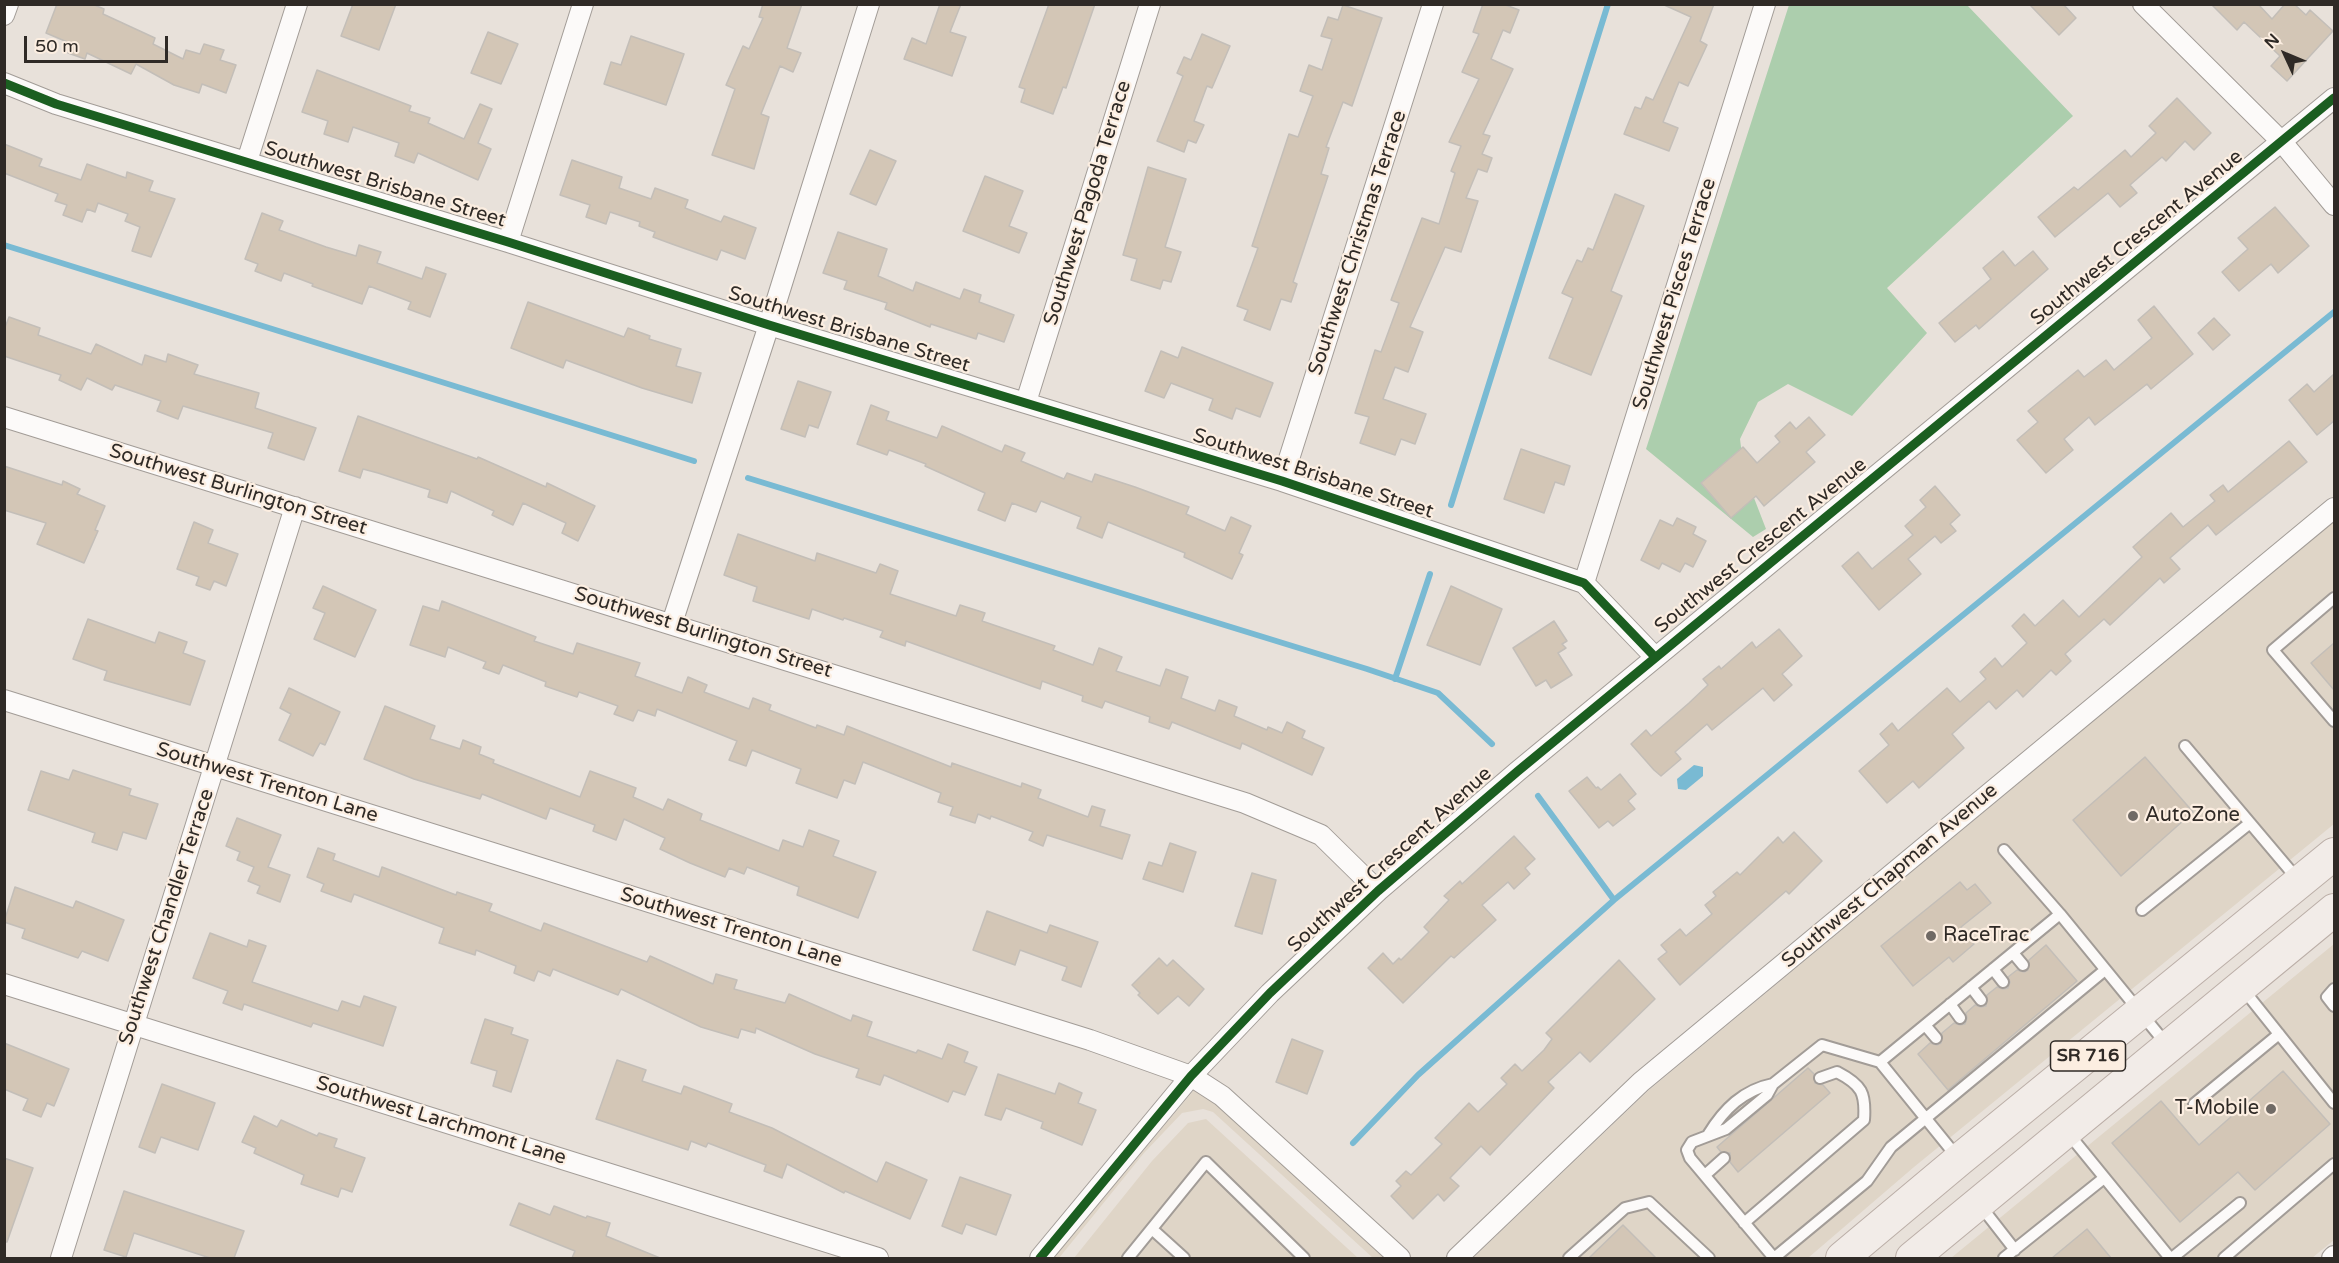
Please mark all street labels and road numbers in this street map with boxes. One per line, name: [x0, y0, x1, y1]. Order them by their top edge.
street label: Southwest Pagoda Terrace: [1039, 78, 1137, 328]
street label: Southwest Christmas Terrace: [1304, 108, 1412, 378]
street label: Southwest Brisbane Street: [261, 137, 509, 233]
street label: Southwest Crescent Avenue: [2026, 145, 2248, 331]
street label: Southwest Pisces Terrace: [1628, 175, 1722, 413]
street label: Southwest Brisbane Street: [725, 282, 973, 378]
street label: Southwest Brisbane Street: [1190, 424, 1436, 524]
street label: Southwest Burlington Street: [106, 439, 370, 541]
street label: Southwest Crescent Avenue: [1650, 453, 1872, 639]
street label: Southwest Burlington Street: [571, 582, 835, 684]
street label: Southwest Trenton Lane: [153, 738, 381, 828]
street label: Southwest Crescent Avenue: [1283, 762, 1497, 958]
street label: Southwest Chapman Avenue: [1777, 779, 2003, 973]
street label: Southwest Chandler Terrace: [114, 786, 220, 1048]
street label: Southwest Trenton Lane: [617, 883, 845, 973]
road number: SR 716: [2050, 1041, 2126, 1071]
street label: Southwest Larchmont Lane: [313, 1071, 569, 1171]

